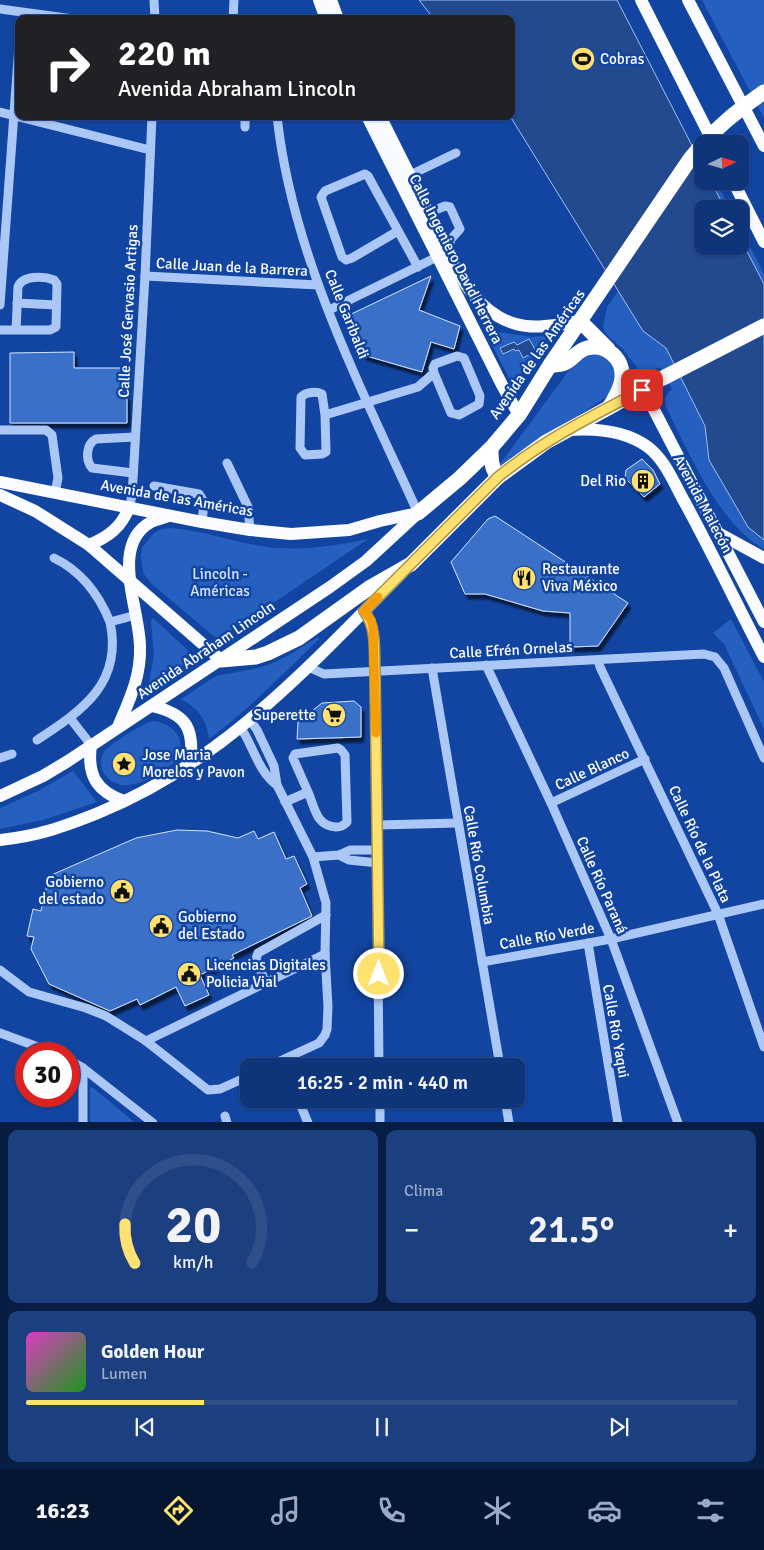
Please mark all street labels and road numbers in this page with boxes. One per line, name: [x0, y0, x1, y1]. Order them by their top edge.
street label: Calle Ingeniero David Herrera: [405, 171, 507, 347]
street label: Calle José Gervasio Artigas: [114, 223, 142, 398]
street label: Calle Juan de la Barrera: [156, 254, 308, 280]
street label: Calle Garibaldi: [321, 267, 373, 361]
street label: Avenida de las Américas: [485, 285, 589, 422]
street label: Avenida Malecón: [670, 452, 736, 556]
street label: Avenida de las Américas: [99, 476, 255, 520]
street label: Avenida Abraham Lincoln: [134, 597, 278, 703]
street label: Calle Efrén Ornelas: [449, 638, 574, 662]
street label: Calle Blanco: [552, 744, 632, 794]
street label: Calle Río de la Plata: [665, 782, 735, 906]
street label: Calle Río Columbia: [460, 804, 498, 926]
street label: Calle Río Paraná: [573, 834, 631, 936]
street label: Calle Río Verde: [498, 919, 596, 953]
street label: Calle Río Yaqui: [599, 983, 633, 1079]

